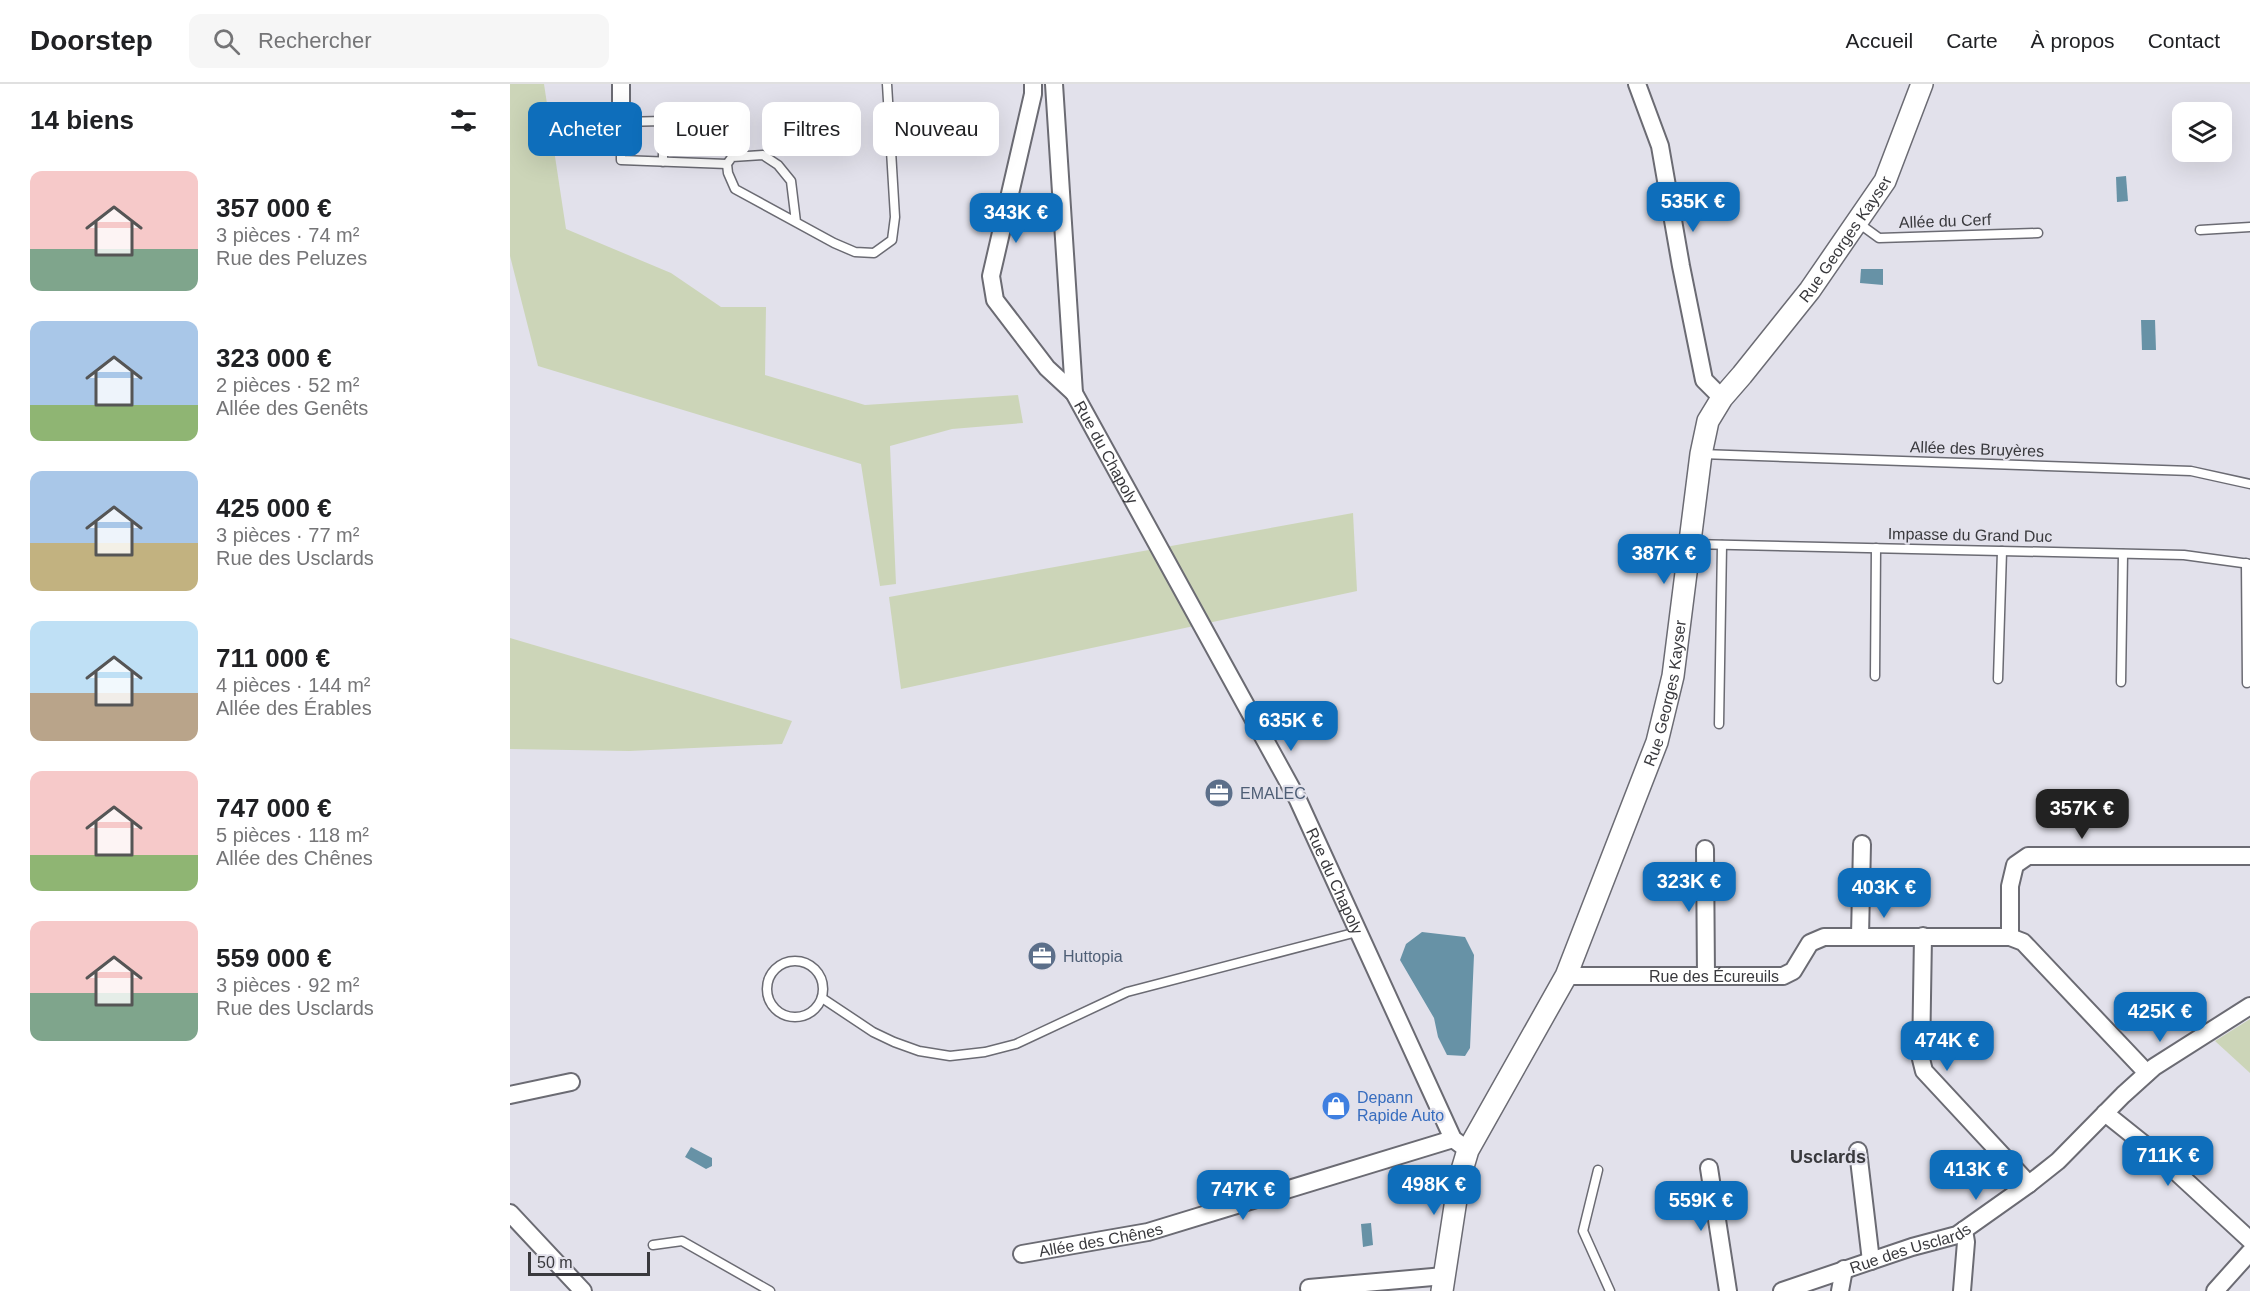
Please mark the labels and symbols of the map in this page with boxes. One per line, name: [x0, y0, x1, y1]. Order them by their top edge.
street label: Rue Georges Kayser: [1795, 173, 1895, 305]
pin: 535K €: [1644, 182, 1742, 233]
pin: 343K €: [967, 193, 1065, 244]
street label: Allée du Cerf: [1898, 211, 1992, 231]
street label: Rue du Chapoly: [1071, 398, 1142, 507]
street label: Allée des Bruyères: [1910, 438, 2044, 460]
street label: Impasse du Grand Duc: [1888, 525, 2052, 545]
pin: 387K €: [1615, 534, 1713, 585]
street label: Rue Georges Kayser: [1640, 618, 1689, 769]
pin: 635K €: [1242, 701, 1340, 752]
office icon: EMALEC: [1203, 777, 1235, 809]
place label: EMALEC: [1240, 785, 1306, 802]
pin: 357K €: [2033, 789, 2131, 840]
street label: Rue du Chapoly: [1303, 825, 1367, 937]
pin: 323K €: [1640, 862, 1738, 913]
pin: 403K €: [1835, 868, 1933, 919]
office icon: Huttopia: [1026, 940, 1058, 972]
place label: Huttopia: [1063, 948, 1123, 965]
street label: Rue des Écureuils: [1649, 967, 1779, 985]
pin: 425K €: [2111, 992, 2209, 1043]
pin: 474K €: [1898, 1021, 1996, 1072]
place label: Depann Rapide Auto: [1357, 1089, 1444, 1124]
shop icon: Depann Rapide Auto: [1320, 1090, 1352, 1122]
pin: 711K €: [2119, 1136, 2217, 1187]
district label: Usclards: [1790, 1147, 1866, 1167]
pin: 413K €: [1927, 1150, 2025, 1201]
pin: 498K €: [1385, 1165, 1483, 1216]
pin: 747K €: [1194, 1170, 1292, 1221]
pin: 559K €: [1652, 1181, 1750, 1232]
street label: Allée des Chênes: [1038, 1220, 1165, 1259]
street label: Rue des Usclards: [1847, 1220, 1974, 1276]
scale bar: [528, 1249, 650, 1276]

